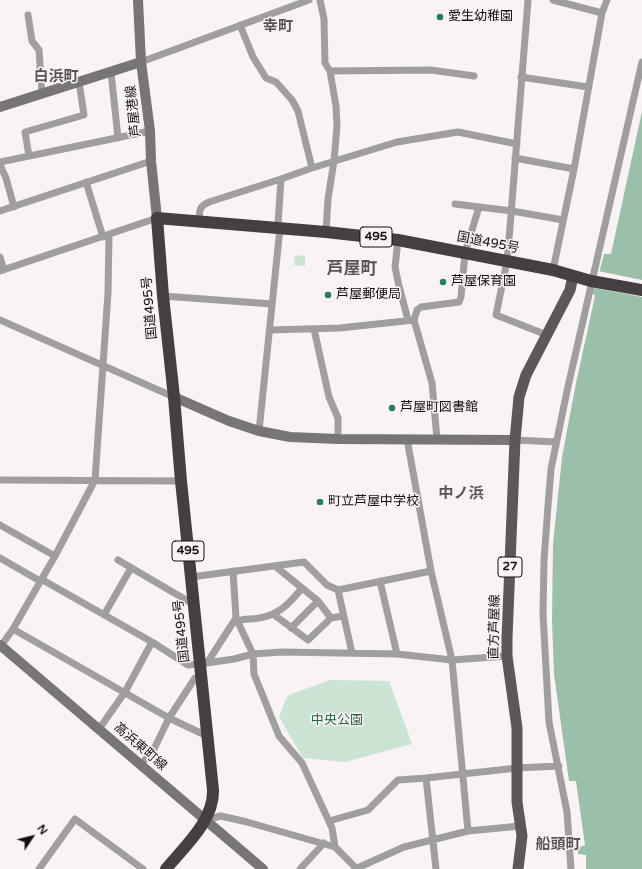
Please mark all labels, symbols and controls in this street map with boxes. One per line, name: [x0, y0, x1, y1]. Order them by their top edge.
place label: 愛生幼稚園: [448, 9, 513, 25]
marker: 愛生幼稚園: [435, 12, 445, 22]
district label: 幸町: [263, 18, 293, 36]
district label: 白浜町: [34, 68, 78, 86]
street label: 芦屋港線: [124, 84, 144, 138]
road number: 495: [360, 227, 392, 247]
street label: 国道495号: [455, 229, 521, 257]
district label: 芦屋町: [327, 260, 377, 280]
place label: 芦屋保育園: [451, 274, 516, 290]
street label: 国道495号: [139, 276, 161, 340]
marker: 芦屋保育園: [438, 277, 448, 287]
place label: 芦屋郵便局: [336, 287, 401, 303]
marker: 芦屋郵便局: [323, 290, 333, 300]
place label: 芦屋町図書館: [400, 400, 478, 416]
marker: 芦屋町図書館: [387, 403, 397, 413]
district label: 中ノ浜: [439, 485, 483, 503]
place label: 町立芦屋中学校: [328, 494, 419, 510]
marker: 町立芦屋中学校: [315, 497, 325, 507]
road number: 495: [172, 541, 204, 561]
road number: 27: [498, 557, 522, 577]
street label: 直方芦屋線: [487, 594, 503, 660]
street label: 国道495号: [171, 599, 193, 663]
park label: 中央公園: [311, 713, 363, 729]
street label: 高浜東町線: [110, 720, 170, 774]
north arrow: [12, 817, 52, 857]
text: N: [34, 822, 50, 837]
district label: 船頭町: [536, 836, 580, 854]

